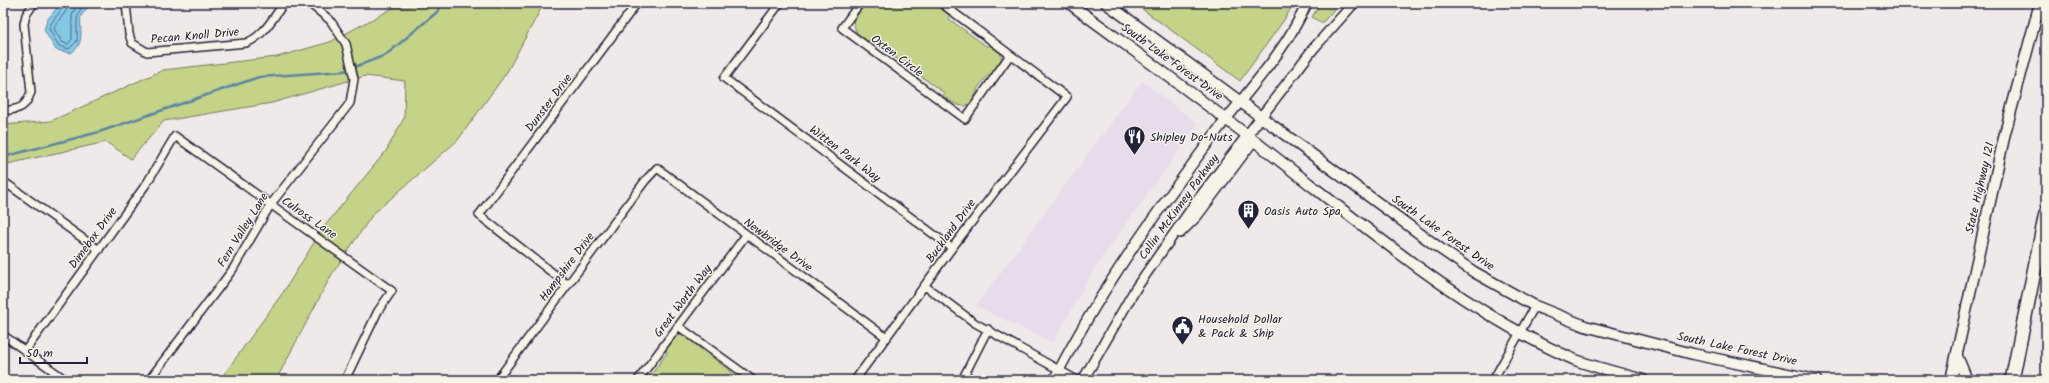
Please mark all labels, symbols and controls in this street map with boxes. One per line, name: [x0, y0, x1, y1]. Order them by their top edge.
street label: South Lake Forest Drive: [1117, 18, 1227, 106]
street label: Pecan Knoll Drive: [150, 23, 241, 49]
street label: Oxten Circle: [867, 30, 928, 82]
street label: Dunster Drive: [521, 69, 578, 136]
street label: Witten Park Way: [805, 121, 885, 187]
restaurant icon: Shipley Do-Nuts: [1121, 124, 1147, 157]
place label: Shipley Do-Nuts: [1150, 128, 1233, 147]
street label: State Highway 121: [1960, 140, 2000, 236]
street label: Collin McKinney Parkway: [1134, 150, 1224, 264]
street label: Fern Valley Lane: [213, 189, 274, 271]
street label: South Lake Forest Drive: [1388, 190, 1499, 276]
street label: Culross Lane: [277, 192, 341, 245]
street label: Buckland Drive: [921, 195, 981, 267]
building icon: Oasis Auto Spa: [1235, 198, 1261, 231]
place label: Oasis Auto Spa: [1264, 202, 1341, 221]
street label: Dimebox Drive: [64, 203, 122, 273]
street label: Newbridge Drive: [739, 213, 817, 277]
street label: Hampshire Drive: [535, 228, 600, 306]
street label: Great Worth Way: [649, 260, 717, 342]
place label: Household Dollar & Pack & Ship: [1198, 310, 1283, 343]
public building icon: Household Dollar & Pack & Ship: [1169, 313, 1195, 346]
street label: South Lake Forest Drive: [1675, 327, 1799, 371]
scale bar: [20, 339, 87, 365]
text: 50 m: [26, 344, 53, 363]

